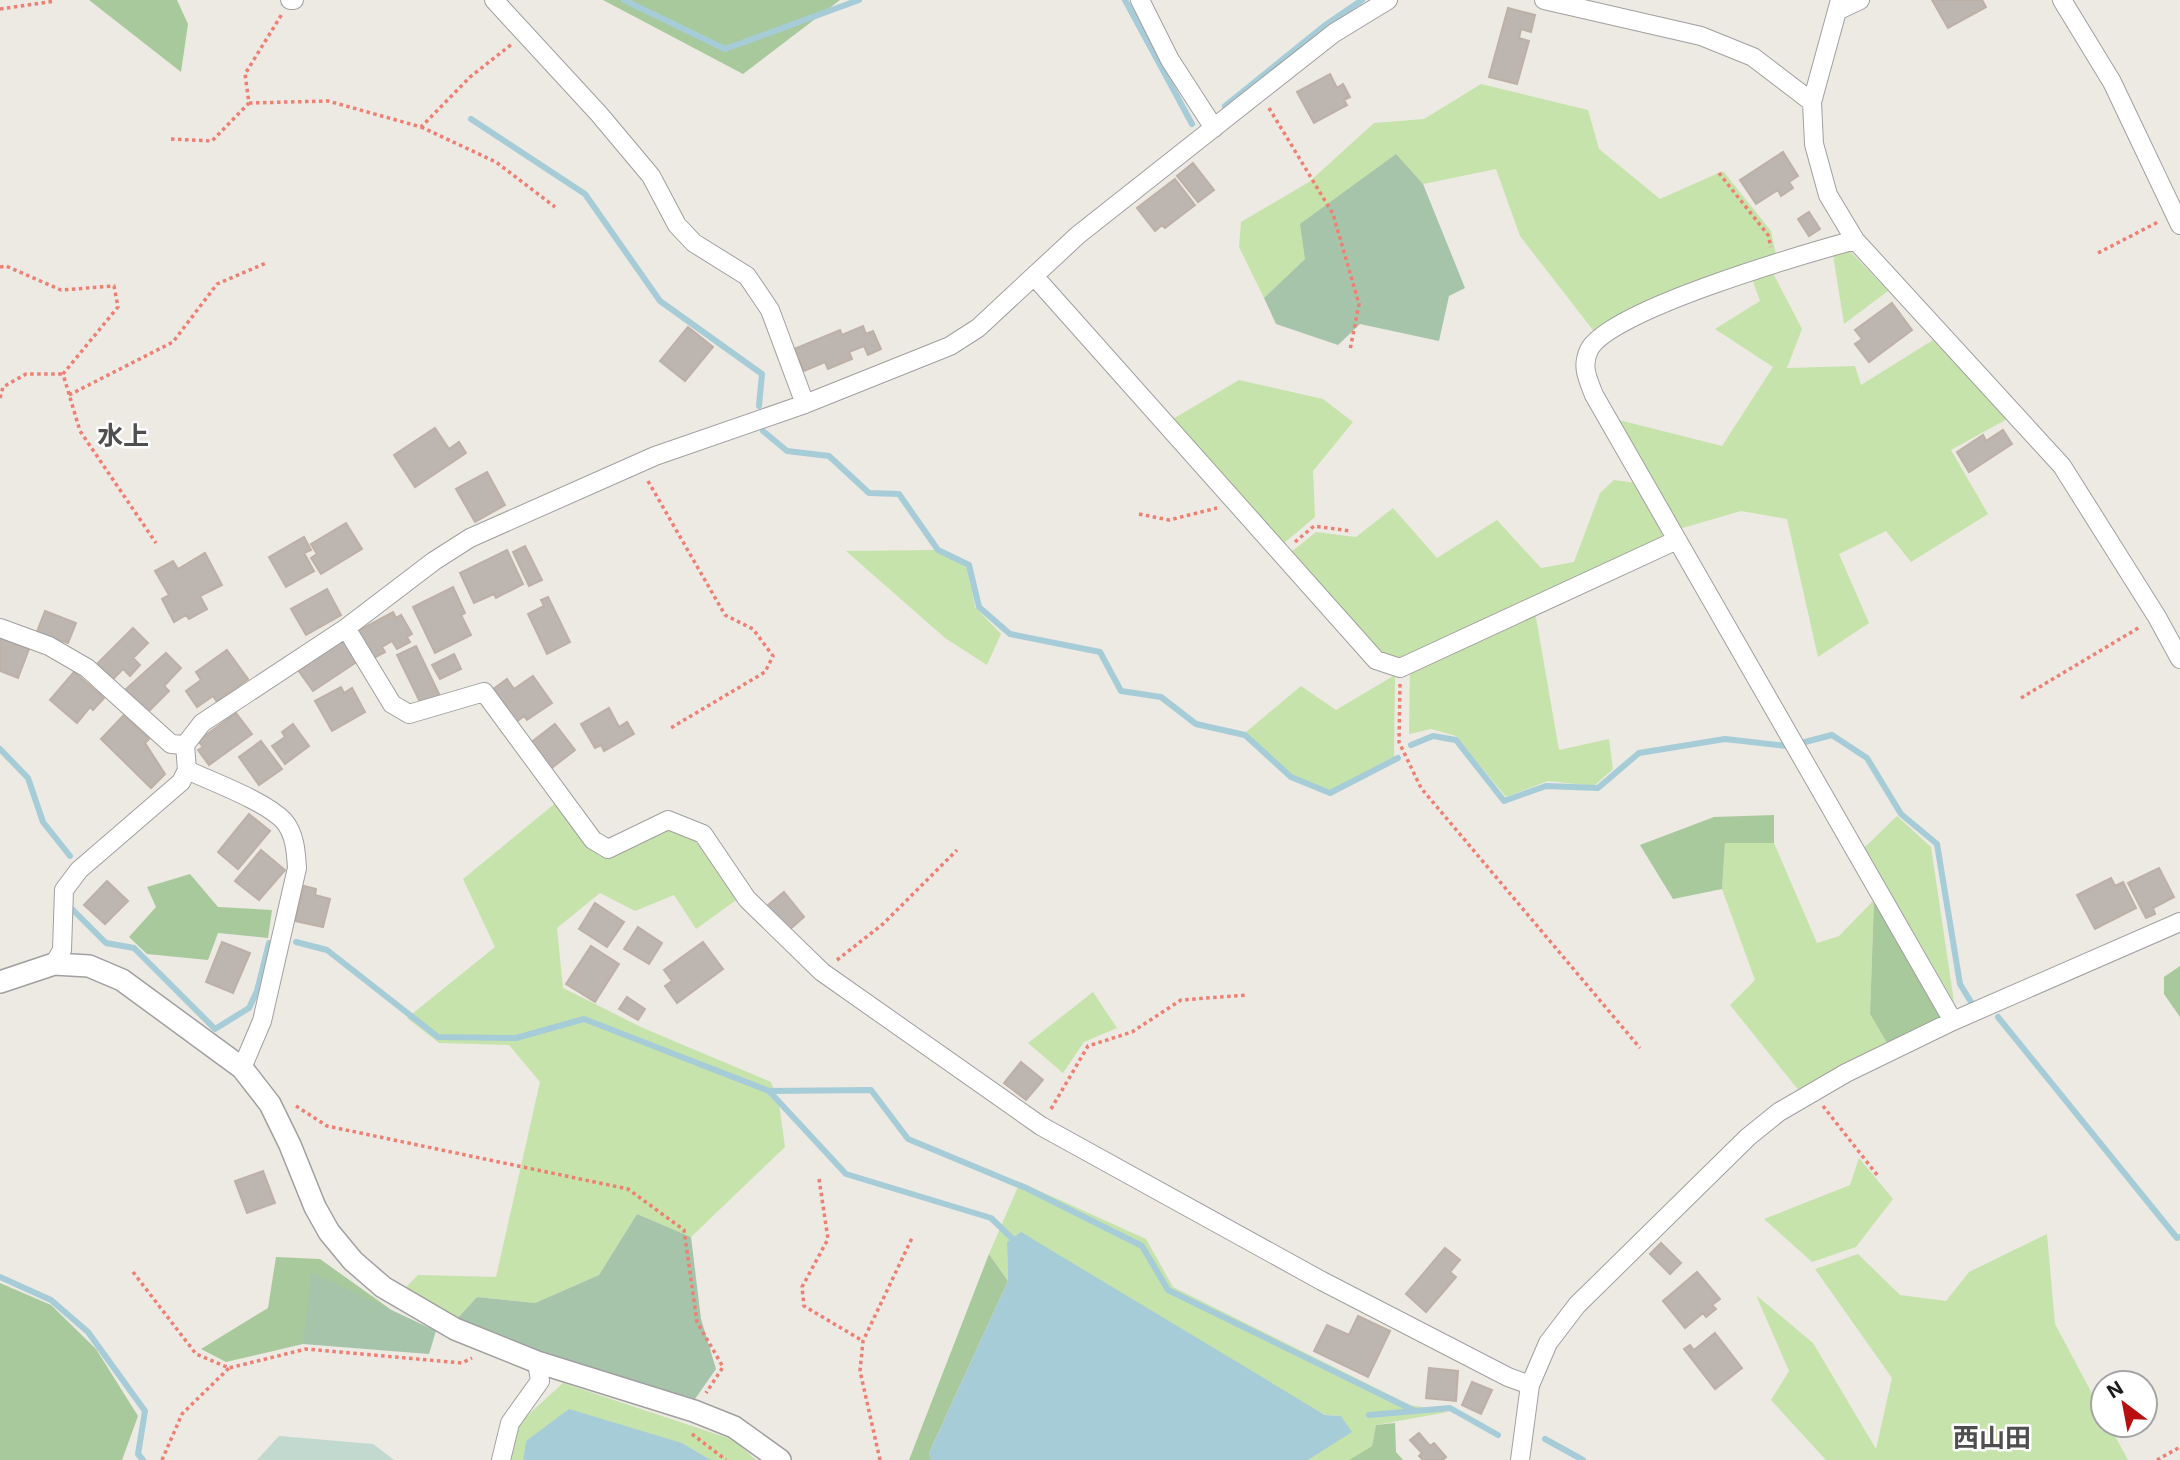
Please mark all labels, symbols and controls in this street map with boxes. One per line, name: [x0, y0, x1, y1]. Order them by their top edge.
district label: 水上: [97, 420, 149, 451]
north arrow: [2089, 1369, 2159, 1439]
text: N: [2103, 1376, 2127, 1404]
district label: 西山田: [1953, 1422, 2031, 1453]

